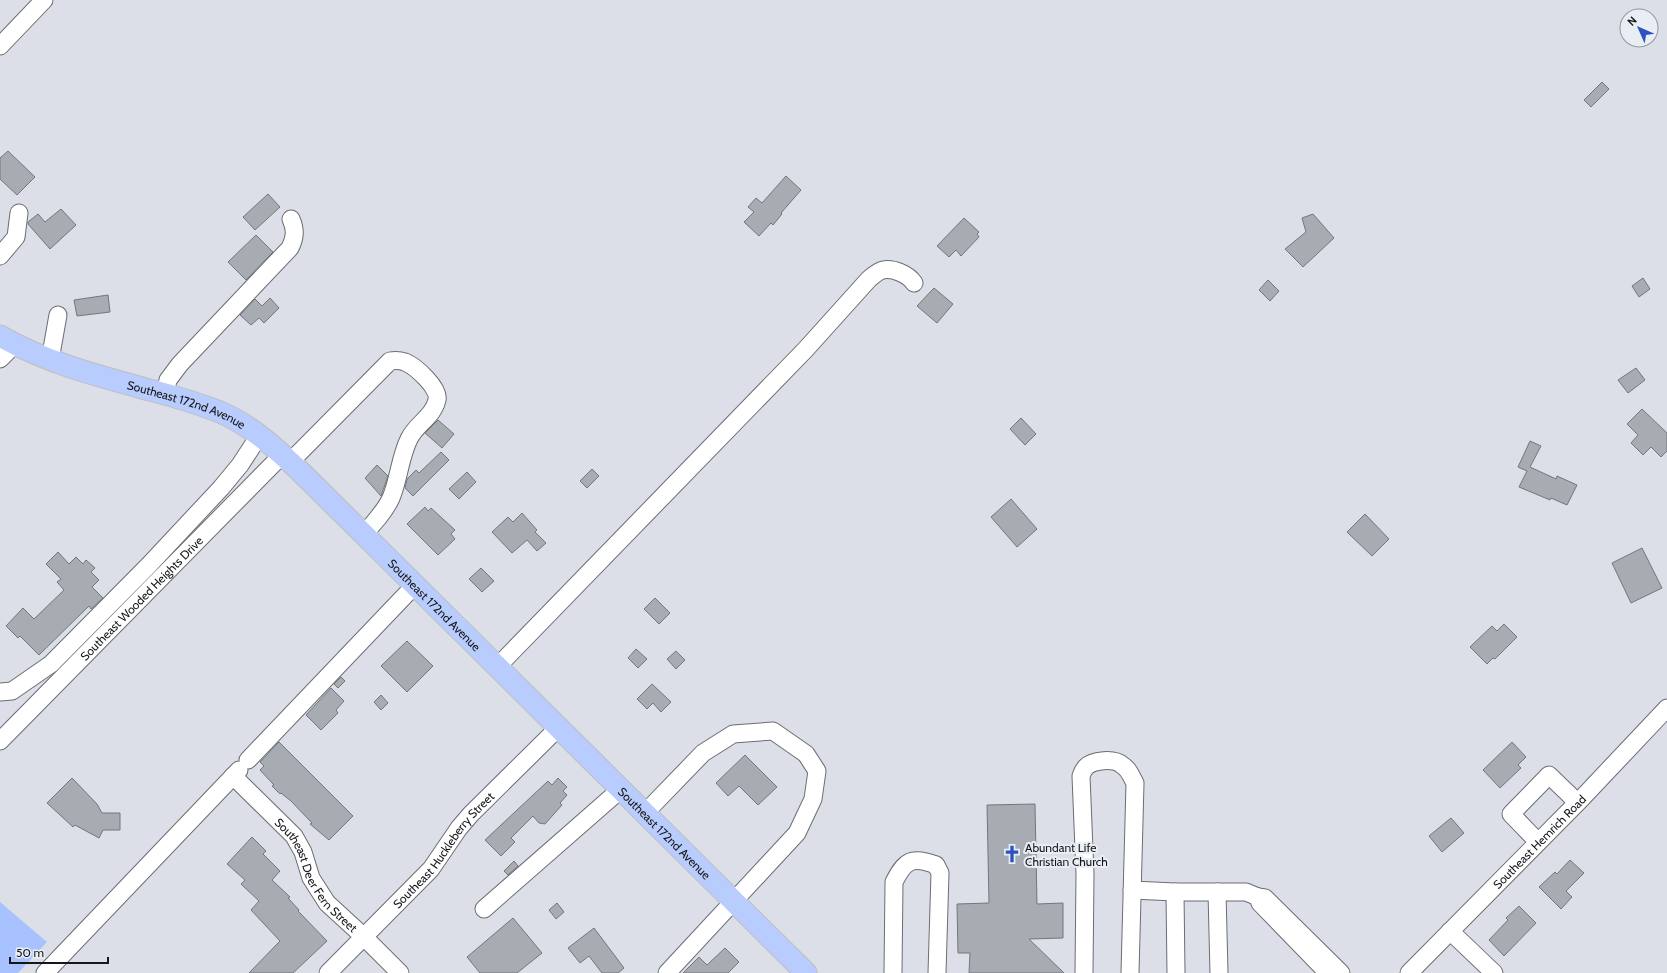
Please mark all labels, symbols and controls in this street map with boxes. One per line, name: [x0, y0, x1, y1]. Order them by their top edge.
north arrow: [1619, 8, 1659, 48]
text: N: [1624, 13, 1640, 29]
street label: Southeast 172nd Avenue: [126, 377, 249, 432]
street label: Southeast Wooded Heights Drive: [77, 533, 206, 663]
street label: Southeast 172nd Avenue: [385, 556, 484, 654]
street label: Southeast 172nd Avenue: [615, 784, 714, 882]
street label: Southeast Huckleberry Street: [389, 788, 497, 911]
street label: Southeast Hemrich Road: [1489, 791, 1589, 892]
street label: Southeast Deer Fern Street: [272, 814, 361, 935]
place label: Abundant Life Christian Church: [1025, 840, 1108, 869]
church icon: Abundant Life Christian Church: [1002, 844, 1022, 864]
scale bar: [10, 939, 108, 965]
text: 50 m: [16, 945, 44, 960]

